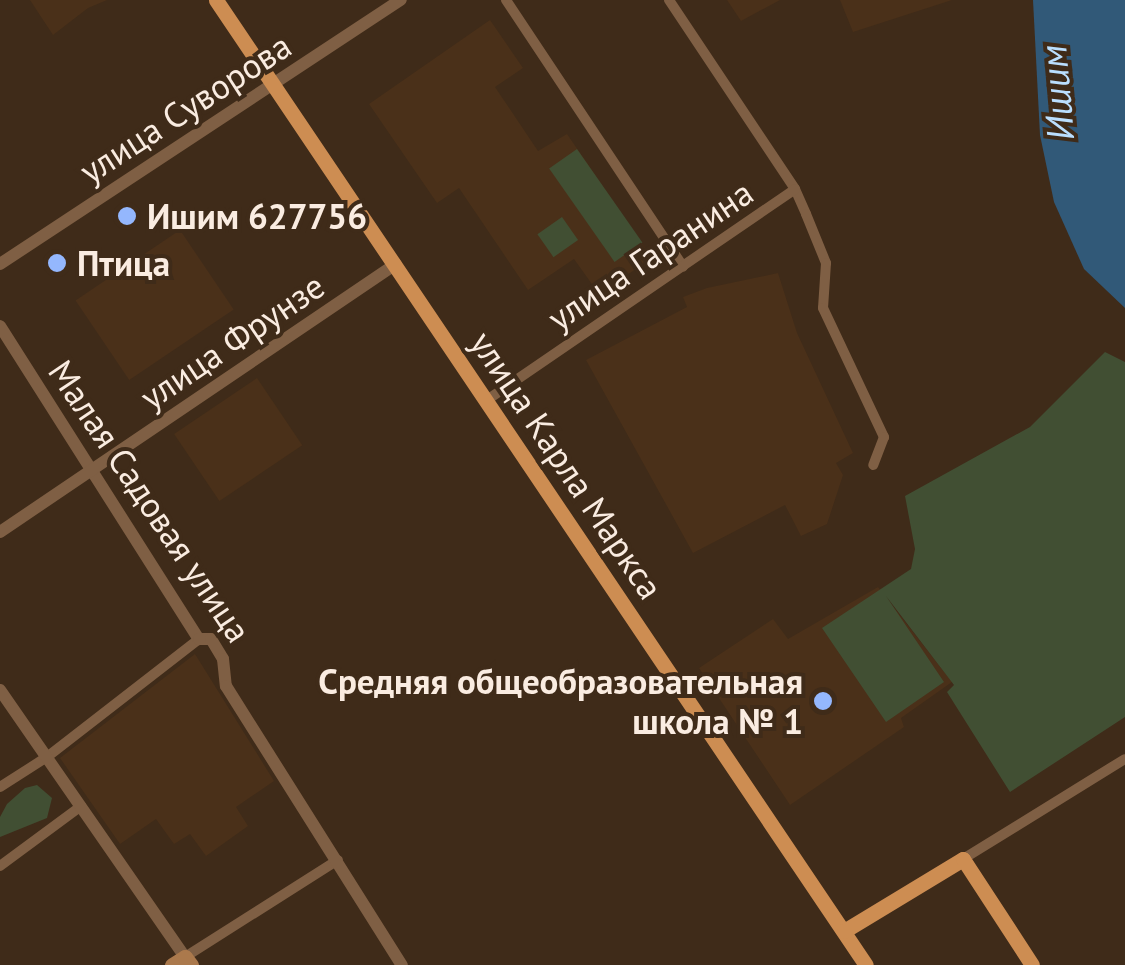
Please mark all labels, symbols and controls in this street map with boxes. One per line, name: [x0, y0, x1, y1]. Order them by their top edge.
street label: улица Суворова: [72, 24, 298, 192]
water label: Ишим: [1029, 43, 1083, 143]
street label: улица Гаранина: [540, 171, 760, 339]
place label: Ишим 627756: [147, 195, 367, 237]
marker: Ишим 627756: [116, 205, 138, 227]
place label: Птица: [77, 242, 170, 284]
marker: Птица: [46, 252, 68, 274]
street label: улица Фрунзе: [132, 264, 332, 418]
street label: улица Карла Маркса: [462, 323, 672, 607]
street label: Малая Садовая улица: [40, 352, 260, 650]
place label: Средняя общеобразовательная школа № 1: [318, 660, 803, 742]
marker: Средняя общеобразовательная школа № 1: [812, 690, 834, 712]

